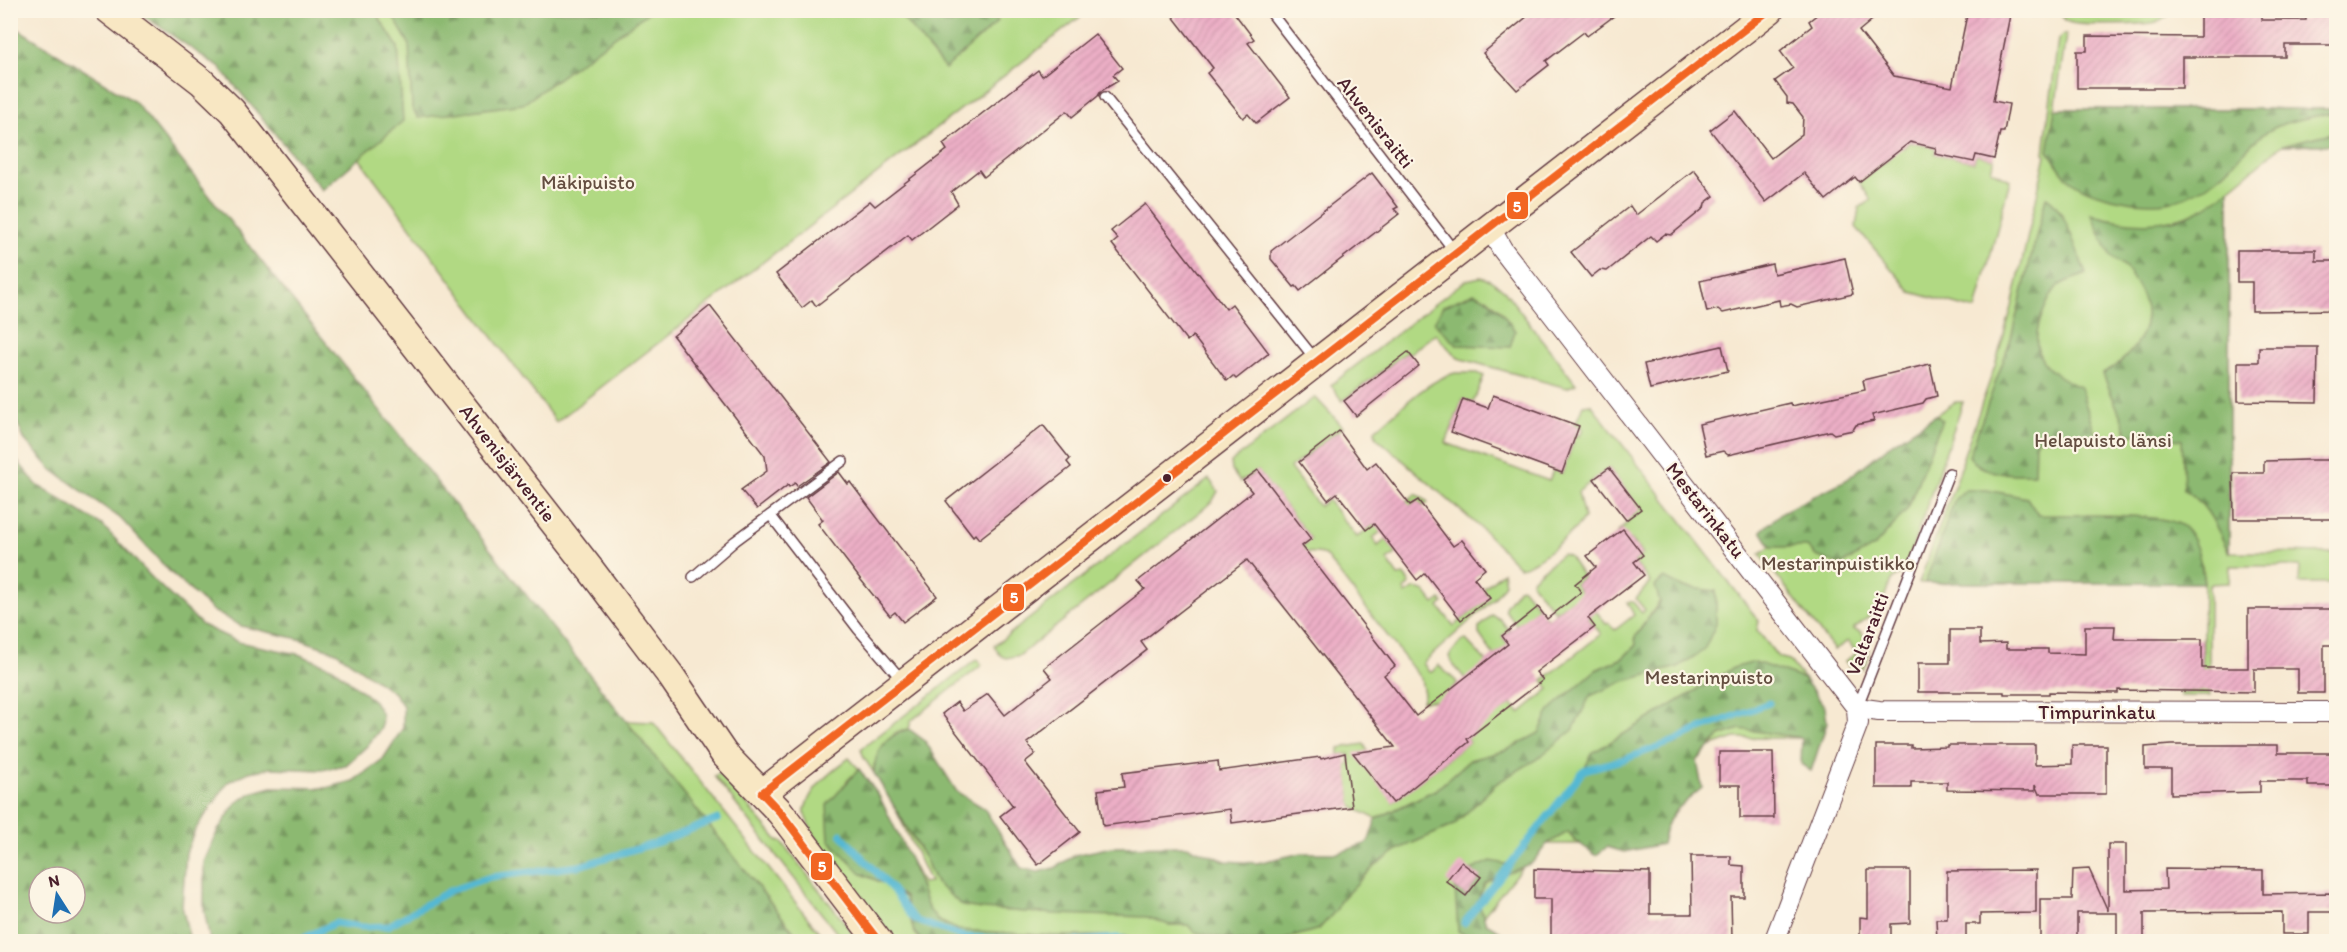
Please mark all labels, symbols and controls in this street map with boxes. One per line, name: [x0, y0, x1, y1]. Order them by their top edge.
street label: Ahvenisraitti: [1333, 71, 1419, 173]
park label: Mäkipuisto: [541, 170, 635, 194]
line badge: 5: [1506, 191, 1529, 220]
text: 5: [1513, 197, 1522, 216]
street label: Ahvenisjärventie: [455, 399, 561, 527]
park label: Helapuisto länsi: [2034, 428, 2172, 452]
street label: Mestarinkatu: [1661, 457, 1751, 563]
unlabelled marker: [1161, 472, 1173, 484]
park label: Mestarinpuistikko: [1761, 551, 1915, 575]
line badge: 5: [1002, 583, 1025, 612]
text: 5: [1010, 588, 1019, 607]
street label: Valtaraitti: [1840, 589, 1894, 679]
park label: Mestarinpuisto: [1645, 665, 1773, 689]
street label: Timpurinkatu: [2038, 700, 2156, 724]
line badge: 5: [810, 852, 833, 881]
text: 5: [818, 857, 827, 876]
north arrow: [27, 865, 87, 925]
text: N: [47, 870, 61, 891]

